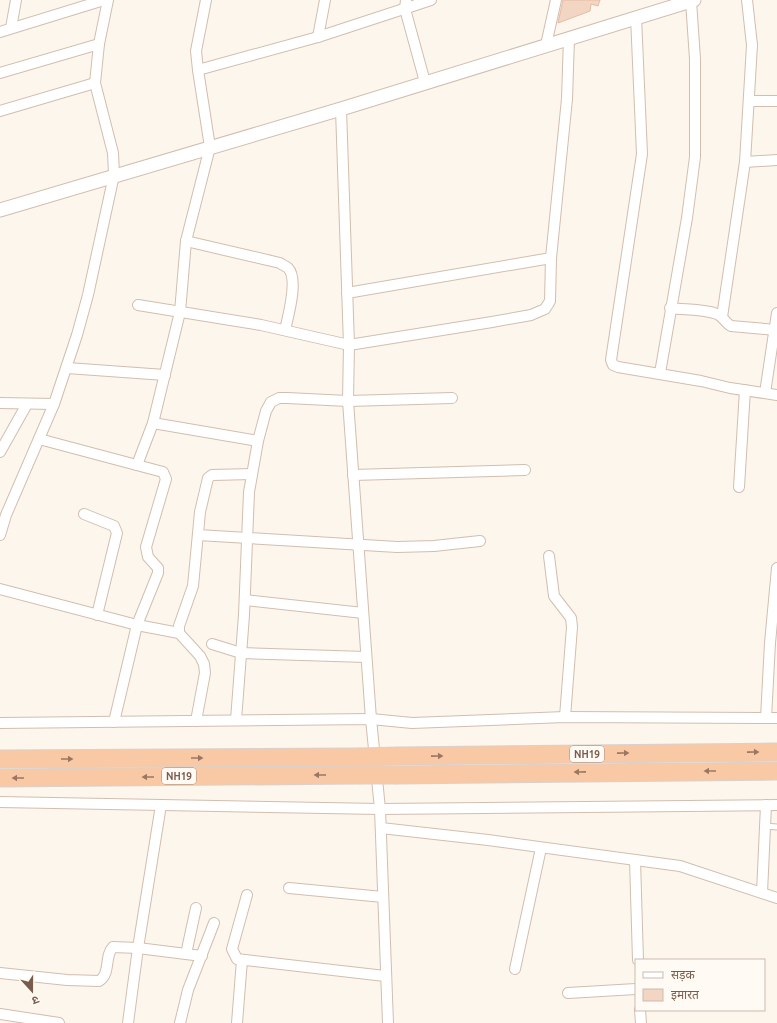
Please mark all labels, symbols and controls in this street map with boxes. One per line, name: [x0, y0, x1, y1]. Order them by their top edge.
road number: NH19: [570, 746, 604, 762]
one-way arrow: [747, 749, 760, 755]
one-way arrow: [617, 750, 630, 756]
one-way arrow: [431, 753, 444, 759]
one-way arrow: [191, 755, 204, 761]
one-way arrow: [61, 756, 74, 762]
road number: NH19: [162, 768, 196, 784]
one-way arrow: [703, 768, 716, 774]
one-way arrow: [574, 769, 586, 776]
one-way arrow: [313, 772, 326, 778]
one-way arrow: [141, 774, 154, 780]
one-way arrow: [11, 775, 24, 781]
legend: [635, 959, 765, 1011]
text: सड़क: [671, 968, 696, 982]
north arrow: [12, 971, 52, 1011]
text: इमारत: [671, 988, 700, 1002]
text: उ: [30, 994, 41, 1007]

